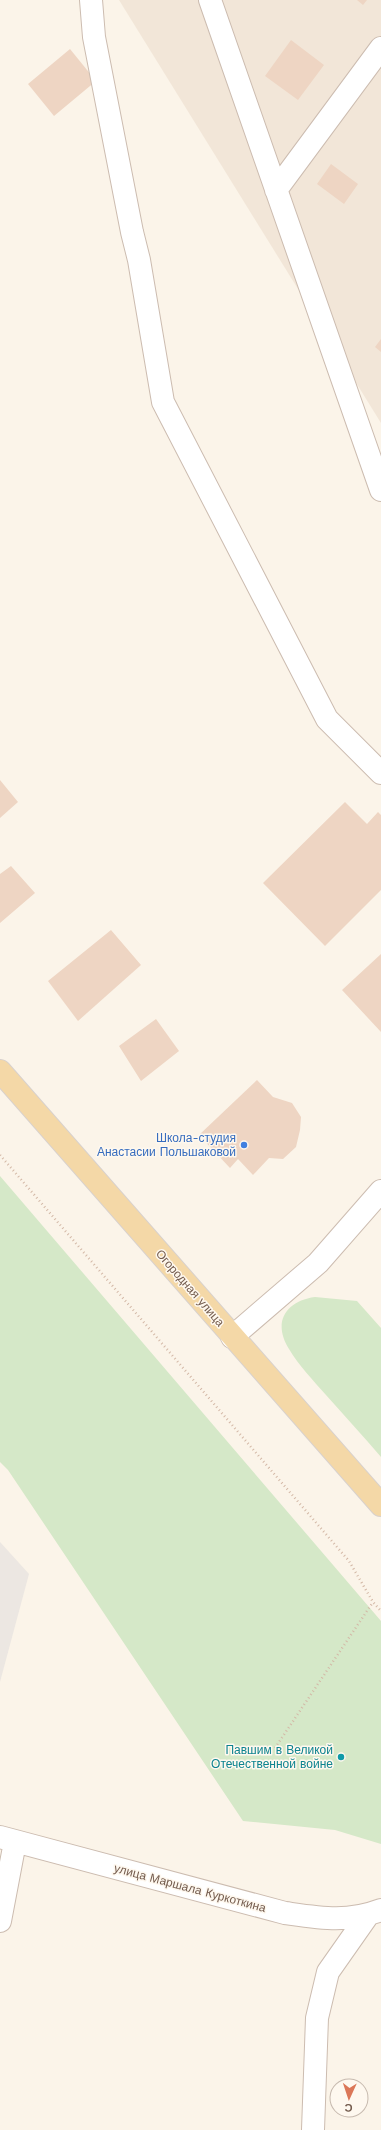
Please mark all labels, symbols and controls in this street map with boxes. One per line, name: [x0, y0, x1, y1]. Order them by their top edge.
place label: Школа-студия Анастасии Польшаковой: [97, 1131, 236, 1159]
marker: Школа-студия Анастасии Польшаковой: [239, 1140, 249, 1150]
street label: Огородная улица: [153, 1247, 227, 1329]
place label: Павшим в Великой Отечественной войне: [211, 1743, 333, 1771]
marker: Павшим в Великой Отечественной войне: [336, 1752, 346, 1762]
street label: улица Маршала Куркоткина: [113, 1861, 268, 1915]
north arrow: [329, 2078, 369, 2118]
text: С: [344, 2101, 353, 2114]

